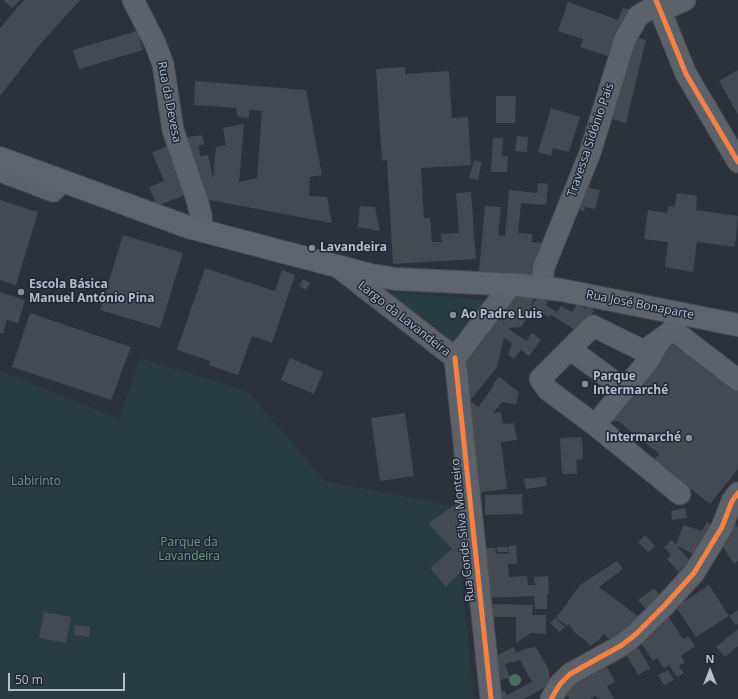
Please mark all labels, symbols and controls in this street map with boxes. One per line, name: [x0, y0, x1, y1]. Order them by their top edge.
street label: Rua da Devesa: [154, 60, 184, 144]
street label: Travessa Sidónio Pais: [565, 81, 617, 199]
place label: Lavandeira: [320, 241, 387, 255]
marker: Lavandeira: [307, 243, 317, 253]
place label: Escola Básica Manuel António Pina: [29, 278, 154, 306]
street label: Largo da Lavandeira: [355, 278, 453, 360]
marker: Escola Básica Manuel António Pina: [16, 287, 26, 297]
street label: Rua José Bonaparte: [585, 287, 695, 323]
place label: Ao Padre Luis: [461, 308, 542, 322]
marker: Ao Padre Luis: [448, 310, 458, 320]
place label: Parque Intermarché: [593, 370, 668, 398]
marker: Parque Intermarché: [580, 379, 590, 389]
place label: Intermarché: [606, 431, 681, 445]
marker: Intermarché: [684, 433, 694, 443]
street label: Rua Conde Silva Monteiro: [448, 458, 478, 602]
park label: Labirinto: [11, 475, 61, 489]
park label: Parque da Lavandeira: [158, 536, 220, 564]
north arrow: [690, 651, 730, 691]
text: N: [706, 651, 714, 666]
scale bar: [10, 665, 127, 691]
text: 50 m: [15, 671, 43, 688]

